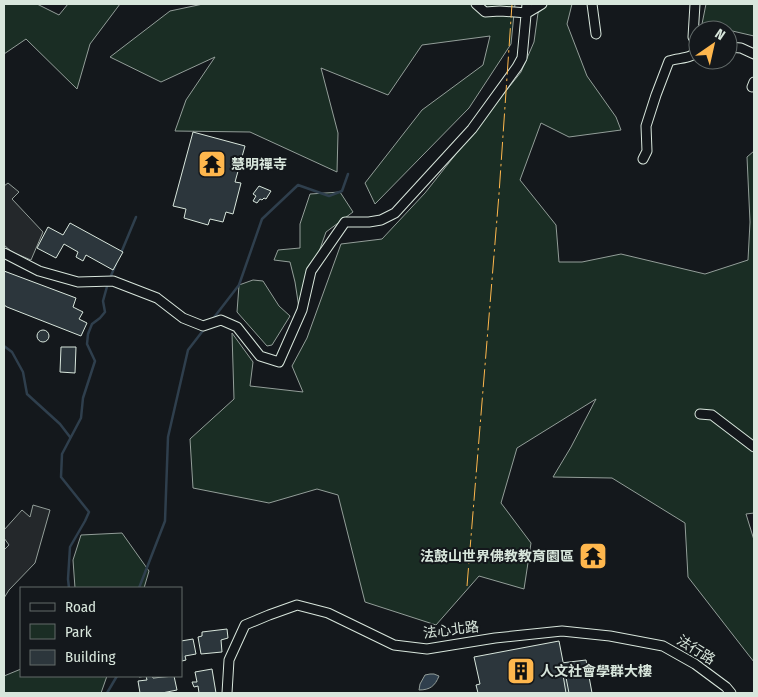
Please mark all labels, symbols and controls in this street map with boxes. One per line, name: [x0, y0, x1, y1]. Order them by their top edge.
north arrow: [688, 20, 738, 70]
text: N: [712, 25, 728, 44]
temple icon: 慧明禪寺: [197, 149, 227, 179]
place label: 慧明禪寺: [231, 156, 287, 173]
temple icon: 法鼓山世界佛教教育園區: [578, 541, 608, 571]
place label: 法鼓山世界佛教教育園區: [420, 548, 574, 565]
legend: [20, 587, 182, 677]
text: Road: [65, 598, 96, 616]
street label: 法心北路: [422, 618, 480, 642]
text: Park: [65, 623, 92, 641]
street label: 法行路: [674, 632, 718, 668]
text: Building: [65, 648, 116, 666]
building icon: 人文社會學群大樓: [506, 656, 536, 686]
place label: 人文社會學群大樓: [540, 663, 652, 680]

